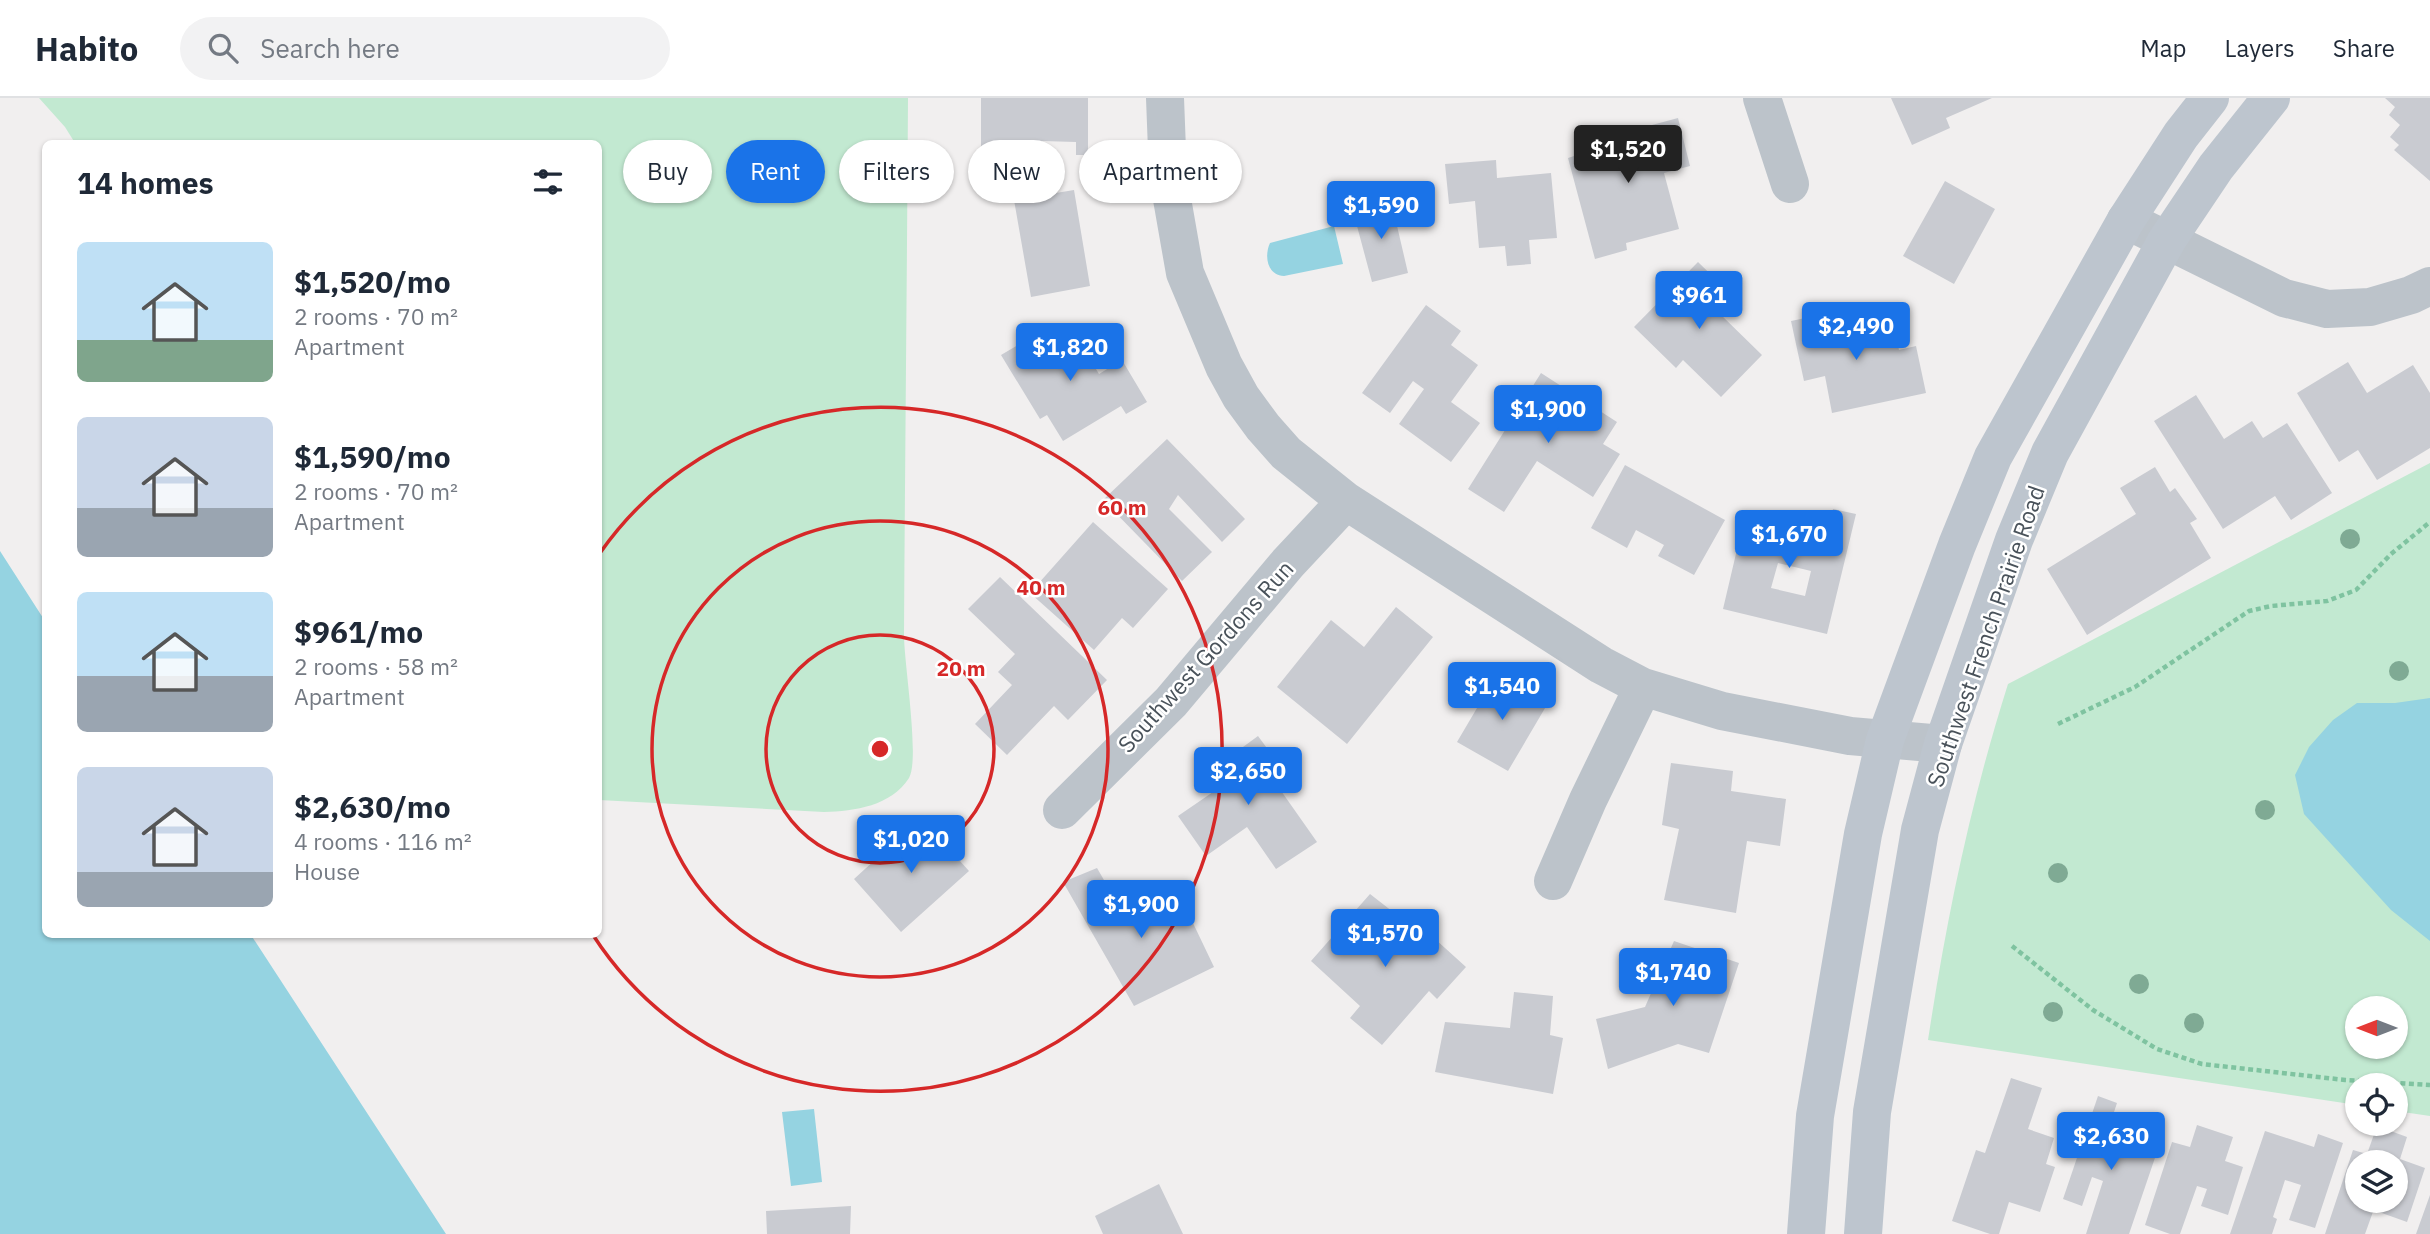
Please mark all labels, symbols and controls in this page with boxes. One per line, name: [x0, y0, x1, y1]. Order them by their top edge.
search box: [180, 17, 670, 80]
text: Habito: [35, 27, 138, 70]
icon: search: [204, 29, 242, 67]
text: Search here: [260, 31, 400, 65]
text: Map: [2140, 32, 2187, 64]
text: Layers: [2225, 32, 2295, 64]
text: Share: [2333, 32, 2395, 64]
pin: $1,520: [1571, 126, 1685, 185]
text: $1,520: [1590, 133, 1666, 163]
chip: Buy: [623, 140, 712, 203]
chip: Rent: [726, 140, 825, 203]
chip: Filters: [839, 140, 954, 203]
chip: New: [968, 140, 1065, 203]
chip: Apartment: [1079, 140, 1242, 203]
text: 14 homes: [77, 163, 214, 202]
icon: filters: [529, 163, 567, 201]
pin: $1,590: [1324, 181, 1438, 241]
text: $1,590: [1343, 189, 1419, 219]
text: $1,520/mo: [294, 262, 451, 301]
icon: home: [133, 270, 217, 354]
pin: $961: [1658, 272, 1740, 331]
text: $961: [1671, 279, 1727, 309]
text: 2 rooms · 70 m²: [294, 301, 458, 331]
pin: $2,490: [1799, 302, 1913, 362]
text: $2,490: [1818, 310, 1894, 340]
pin: $1,820: [1013, 324, 1127, 383]
text: Apartment: [294, 331, 405, 361]
text: $1,820: [1032, 331, 1108, 361]
pin: $1,900: [1491, 386, 1605, 445]
text: $1,900: [1510, 393, 1586, 423]
text: $1,590/mo: [294, 437, 451, 476]
icon: home: [133, 445, 217, 529]
text: 2 rooms · 70 m²: [294, 476, 458, 506]
street label: Southwest French Prairie Road: [1919, 481, 2051, 791]
text: 60 m: [1098, 493, 1146, 521]
text: Apartment: [294, 506, 405, 536]
pin: $1,670: [1732, 510, 1846, 570]
text: $1,670: [1751, 518, 1827, 548]
street label: Southwest Gordons Run: [1111, 553, 1299, 759]
text: 40 m: [1017, 573, 1065, 601]
text: $961/mo: [294, 612, 423, 651]
icon: home: [133, 620, 217, 704]
text: 2 rooms · 58 m²: [294, 651, 458, 681]
text: 20 m: [937, 654, 985, 682]
pin: $1,540: [1445, 662, 1559, 722]
text: $1,540: [1464, 670, 1540, 700]
text: Apartment: [294, 681, 405, 711]
centre of rings: [868, 737, 892, 761]
pin: $2,650: [1191, 748, 1305, 807]
text: $2,650: [1210, 755, 1286, 785]
text: $2,630/mo: [294, 787, 451, 826]
icon: home: [133, 795, 217, 879]
pin: $1,020: [854, 816, 968, 875]
text: $1,020: [873, 823, 949, 853]
text: 4 rooms · 116 m²: [294, 826, 472, 856]
text: House: [294, 856, 360, 886]
pin: $1,900: [1084, 880, 1198, 940]
text: $1,900: [1103, 888, 1179, 918]
pin: $1,570: [1328, 910, 1442, 969]
text: $1,570: [1347, 917, 1423, 947]
pin: $1,740: [1616, 948, 1730, 1008]
text: $1,740: [1635, 956, 1711, 986]
north arrow: [2345, 996, 2408, 1059]
map controls: [2345, 996, 2408, 1213]
button: locate: [2345, 1073, 2408, 1136]
pin: $2,630: [2054, 1112, 2168, 1172]
text: $2,630: [2073, 1120, 2149, 1150]
button: layers: [2345, 1150, 2408, 1213]

